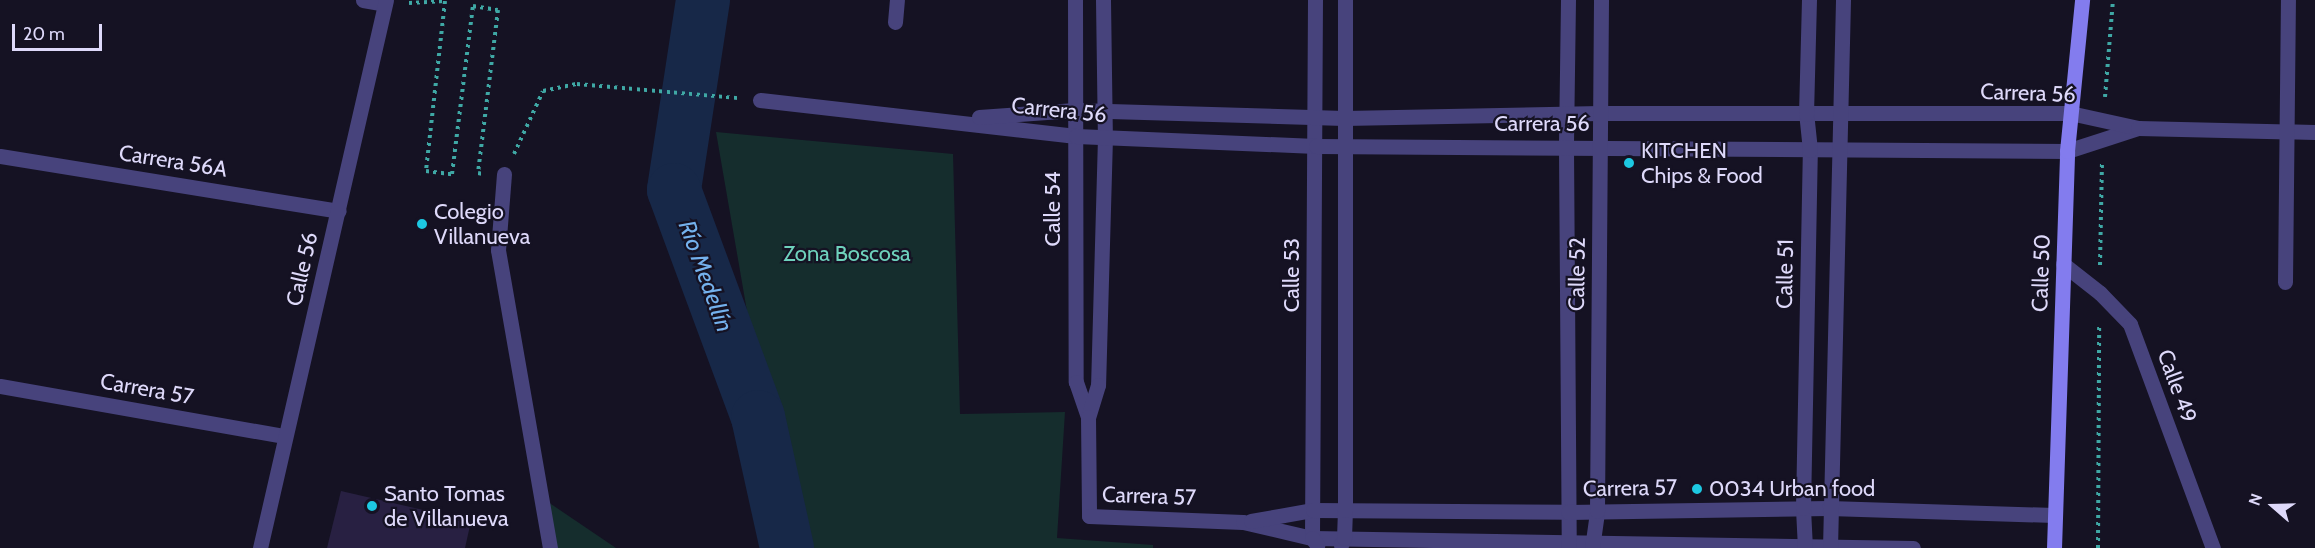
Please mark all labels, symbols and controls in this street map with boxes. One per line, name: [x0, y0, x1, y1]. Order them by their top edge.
scale bar: [15, 12, 105, 50]
text: 20 m: [23, 23, 65, 45]
street label: Carrera 56: [1980, 78, 2076, 108]
street label: Carrera 56: [1010, 92, 1108, 128]
street label: Carrera 56: [1494, 111, 1590, 137]
place label: KITCHEN Chips & Food: [1641, 137, 1763, 188]
street label: Carrera 56A: [117, 139, 229, 183]
marker: KITCHEN Chips & Food: [1622, 156, 1636, 170]
street label: Calle 54: [1040, 171, 1066, 247]
place label: Colegio Villanueva: [434, 198, 530, 249]
water label: Río Medellín: [673, 216, 739, 336]
marker: Colegio Villanueva: [415, 217, 429, 231]
street label: Calle 56: [281, 229, 323, 309]
street label: Calle 50: [2026, 234, 2056, 312]
street label: Calle 52: [1563, 237, 1591, 311]
street label: Calle 53: [1279, 238, 1305, 312]
street label: Calle 51: [1771, 239, 1799, 309]
park label: Zona Boscosa: [783, 241, 911, 267]
street label: Calle 49: [2152, 346, 2202, 426]
street label: Carrera 57: [98, 368, 196, 410]
street label: Carrera 57: [1583, 474, 1677, 502]
place label: 0034 Urban food: [1709, 476, 1875, 502]
north arrow: [2243, 476, 2303, 536]
place label: Santo Tomas de Villanueva: [384, 480, 509, 532]
street label: Carrera 57: [1101, 481, 1197, 511]
marker: 0034 Urban food: [1690, 482, 1704, 496]
text: N: [2245, 491, 2266, 508]
marker: Santo Tomas de Villanueva: [365, 499, 379, 513]

